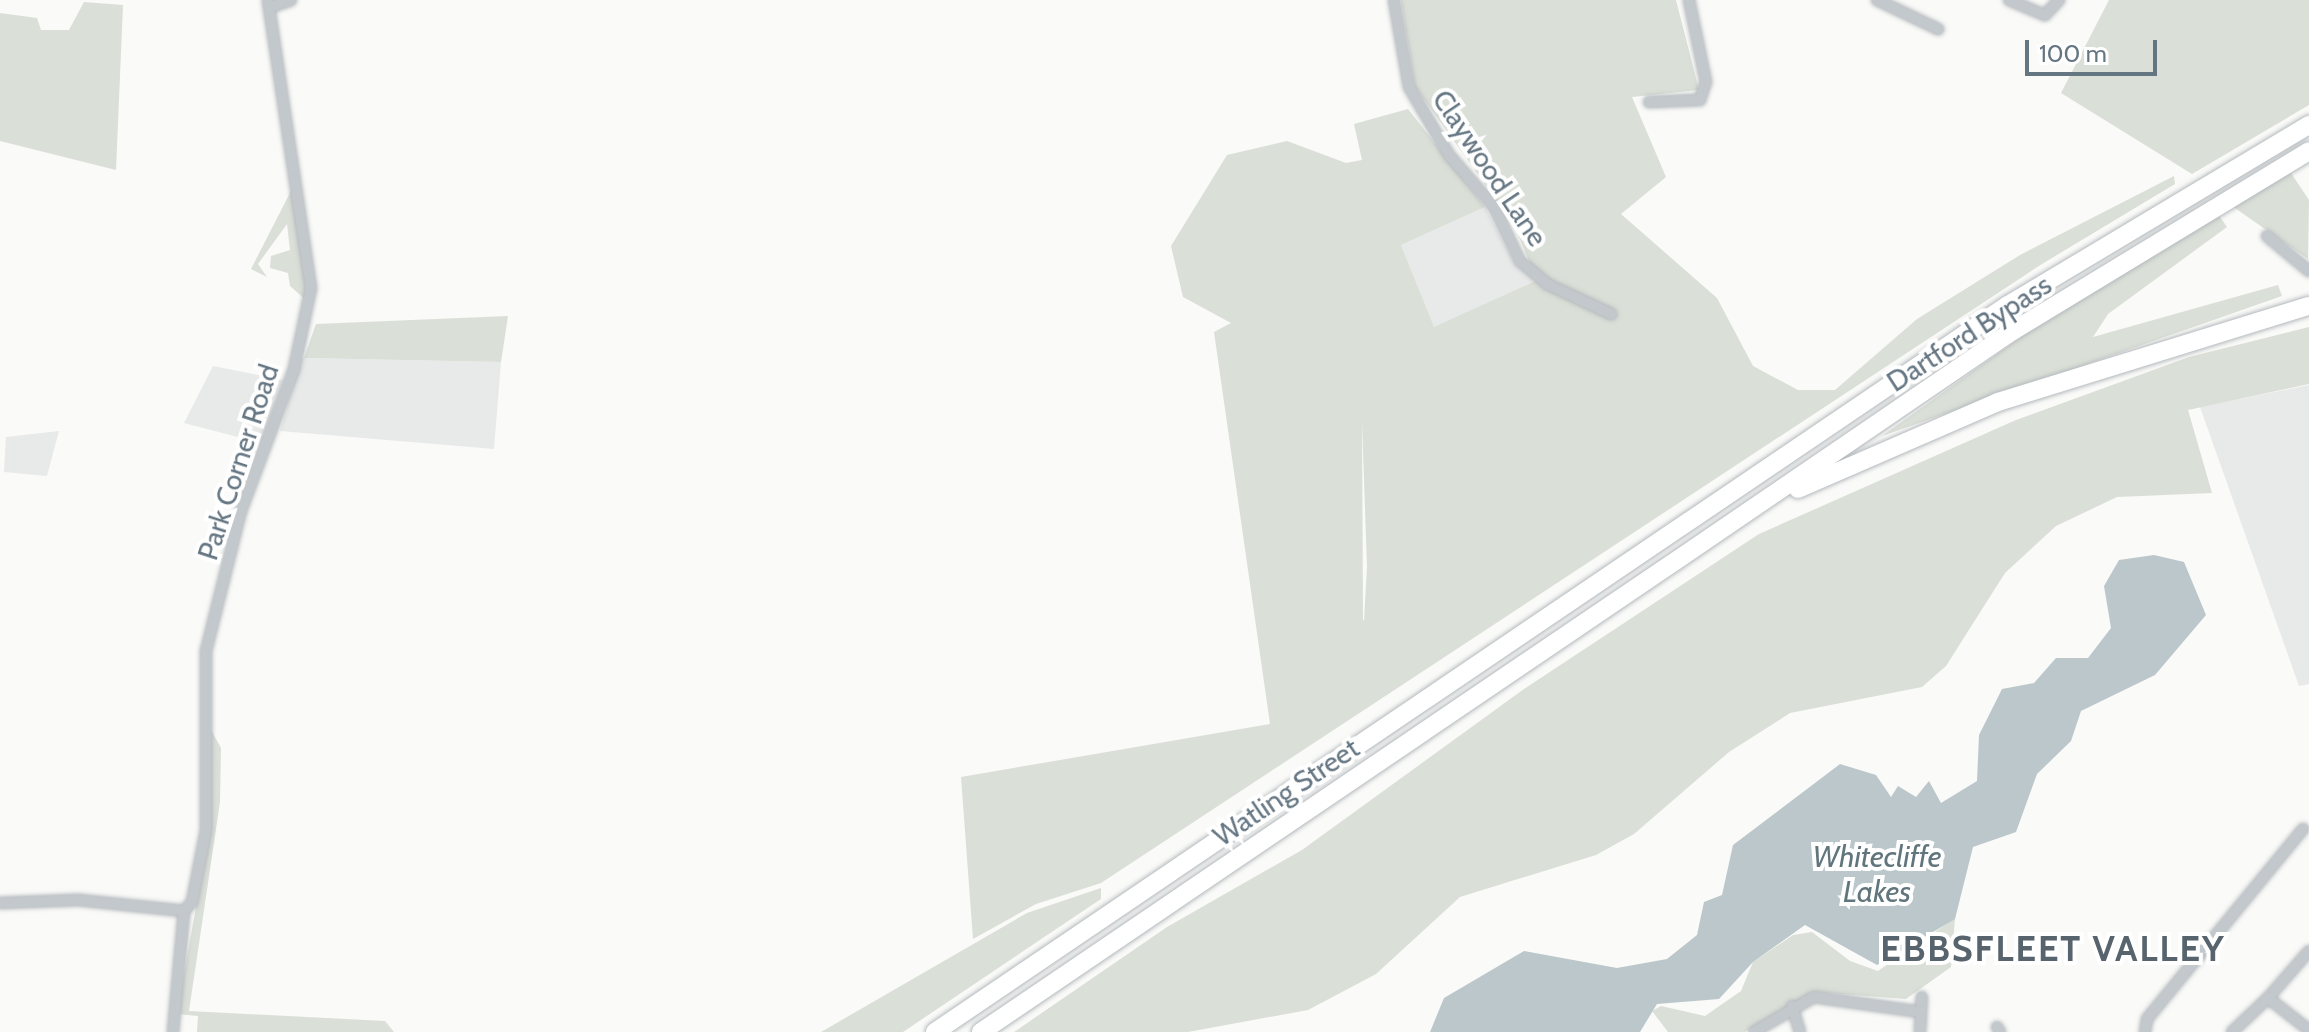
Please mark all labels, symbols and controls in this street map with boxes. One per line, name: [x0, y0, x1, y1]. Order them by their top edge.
scale bar: [2029, 24, 2161, 74]
text: 100 m: [2039, 39, 2107, 68]
street label: Claywood Lane: [1425, 84, 1555, 252]
street label: Dartford Bypass: [1881, 267, 2057, 399]
street label: Park Corner Road: [191, 360, 285, 564]
street label: Watling Street: [1207, 731, 1365, 853]
water label: Whitecliffe Lakes: [1813, 839, 1941, 910]
district label: EBBSFLEET VALLEY: [1880, 927, 2226, 971]

